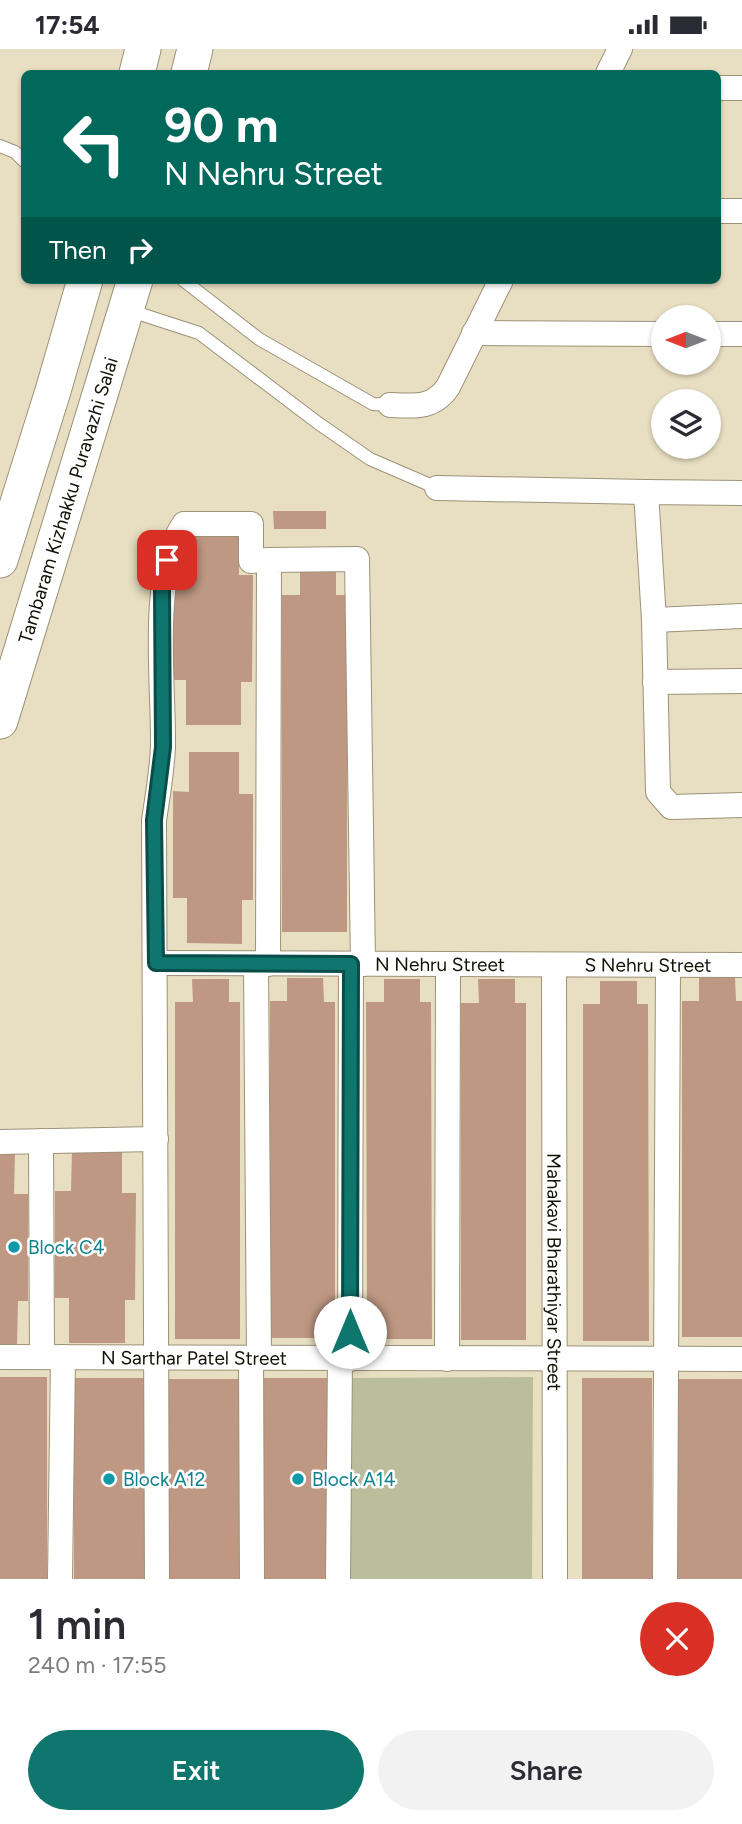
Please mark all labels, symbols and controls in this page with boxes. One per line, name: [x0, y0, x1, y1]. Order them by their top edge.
text: 17:54: [35, 9, 100, 41]
text: 90 m: [164, 95, 279, 154]
icon: left: [49, 98, 140, 189]
text: N Nehru Street: [164, 155, 383, 193]
icon: right: [121, 231, 159, 269]
text: Then: [49, 234, 107, 266]
north arrow: [651, 305, 721, 375]
map controls: [651, 305, 721, 459]
street label: Tambaram Kizhakku Puravazhi Salai: [13, 354, 123, 646]
button: layers: [651, 389, 721, 459]
pin: [137, 530, 197, 590]
icon: arrive: [148, 541, 186, 579]
street label: N Nehru Street: [375, 953, 505, 976]
street label: S Nehru Street: [584, 953, 712, 977]
street label: Mahakavi Bharathiyar Street: [542, 1153, 566, 1391]
place label: Block C4: [28, 1236, 105, 1259]
marker: Block C4: [6, 1239, 22, 1255]
position arrow: [313, 1295, 387, 1369]
street label: N Sarthar Patel Street: [101, 1346, 287, 1370]
place label: Block A12: [123, 1468, 205, 1491]
place label: Block A14: [312, 1468, 396, 1491]
marker: Block A12: [101, 1471, 117, 1487]
marker: Block A14: [290, 1471, 306, 1487]
text: 1 min: [28, 1599, 126, 1650]
button: close: [640, 1602, 714, 1676]
text: 240 m · 17:55: [28, 1651, 166, 1679]
button: Exit: [28, 1730, 364, 1810]
button: Share: [378, 1730, 714, 1810]

